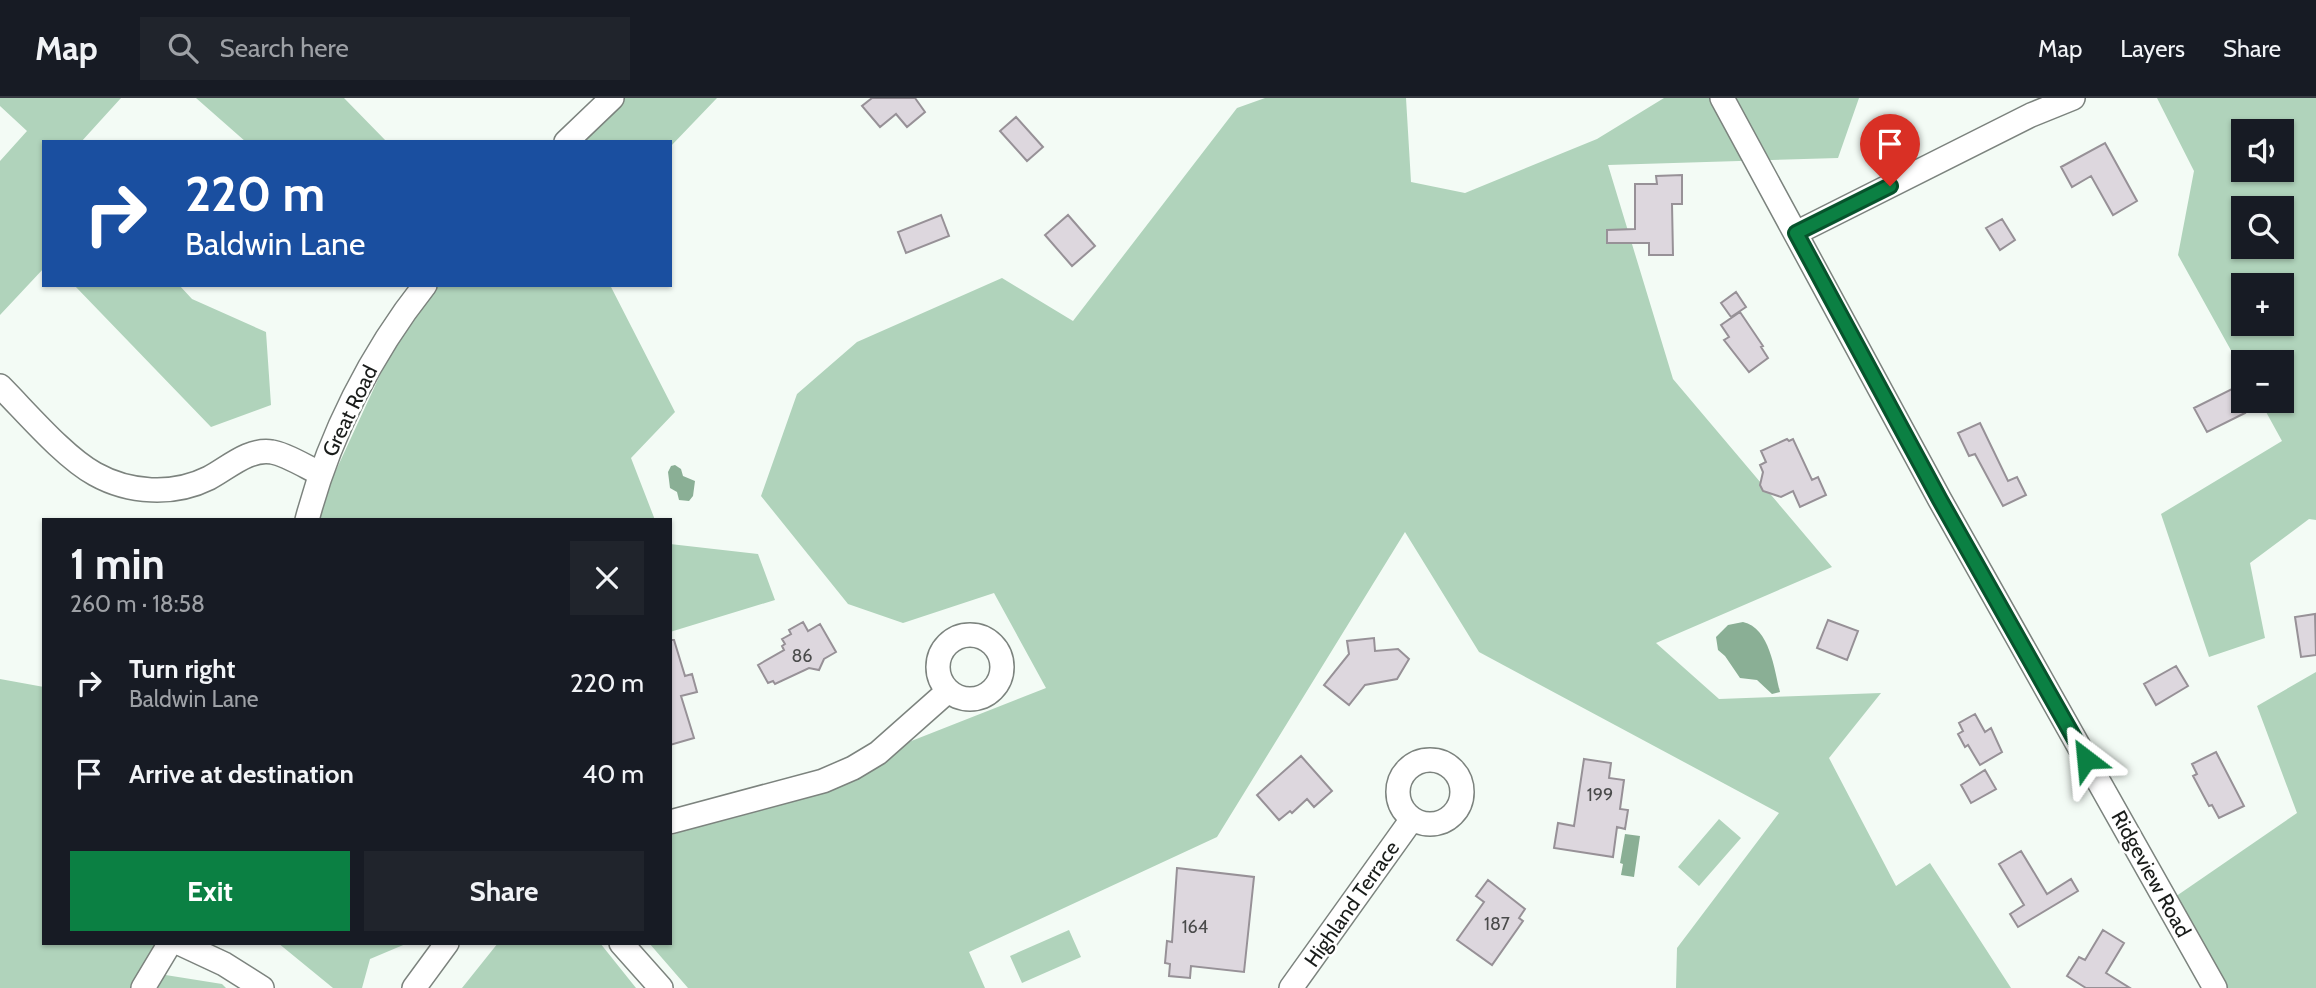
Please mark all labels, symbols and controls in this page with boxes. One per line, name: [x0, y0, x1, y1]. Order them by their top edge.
search box: [140, 17, 630, 80]
text: Map: [35, 28, 98, 68]
icon: search: [164, 29, 202, 67]
text: Search here: [220, 32, 349, 64]
text: Map: [2038, 34, 2082, 63]
text: Layers: [2120, 34, 2185, 63]
text: Share: [2223, 34, 2281, 63]
pin: [1860, 114, 1920, 186]
map controls: [2231, 119, 2294, 413]
button: sound: [2231, 119, 2294, 182]
icon: arrive: [1871, 125, 1909, 163]
text: 220 m: [185, 164, 325, 223]
icon: right: [70, 168, 161, 259]
button: search: [2231, 196, 2294, 259]
text: Baldwin Lane: [185, 224, 365, 263]
button: +: [2231, 273, 2294, 336]
button: −: [2231, 350, 2294, 413]
street label: Great Road: [317, 361, 382, 460]
text: 1 min: [70, 538, 165, 590]
button: close: [570, 541, 644, 615]
text: 260 m · 18:58: [70, 590, 205, 618]
house number: 86: [791, 645, 813, 667]
text: Turn right: [129, 653, 235, 685]
icon: right: [70, 664, 108, 702]
text: 220 m: [570, 667, 644, 699]
text: Baldwin Lane: [129, 685, 259, 713]
position arrow: [2049, 722, 2123, 796]
icon: arrive: [70, 755, 108, 793]
text: Arrive at destination: [129, 758, 354, 790]
text: 40 m: [582, 758, 644, 790]
house number: 199: [1587, 784, 1613, 806]
street label: Ridgeview Road: [2106, 806, 2196, 941]
street label: Highland Terrace: [1299, 836, 1404, 971]
button: Exit: [70, 851, 350, 931]
button: Share: [364, 851, 644, 931]
house number: 187: [1484, 913, 1510, 935]
house number: 164: [1182, 916, 1208, 938]

